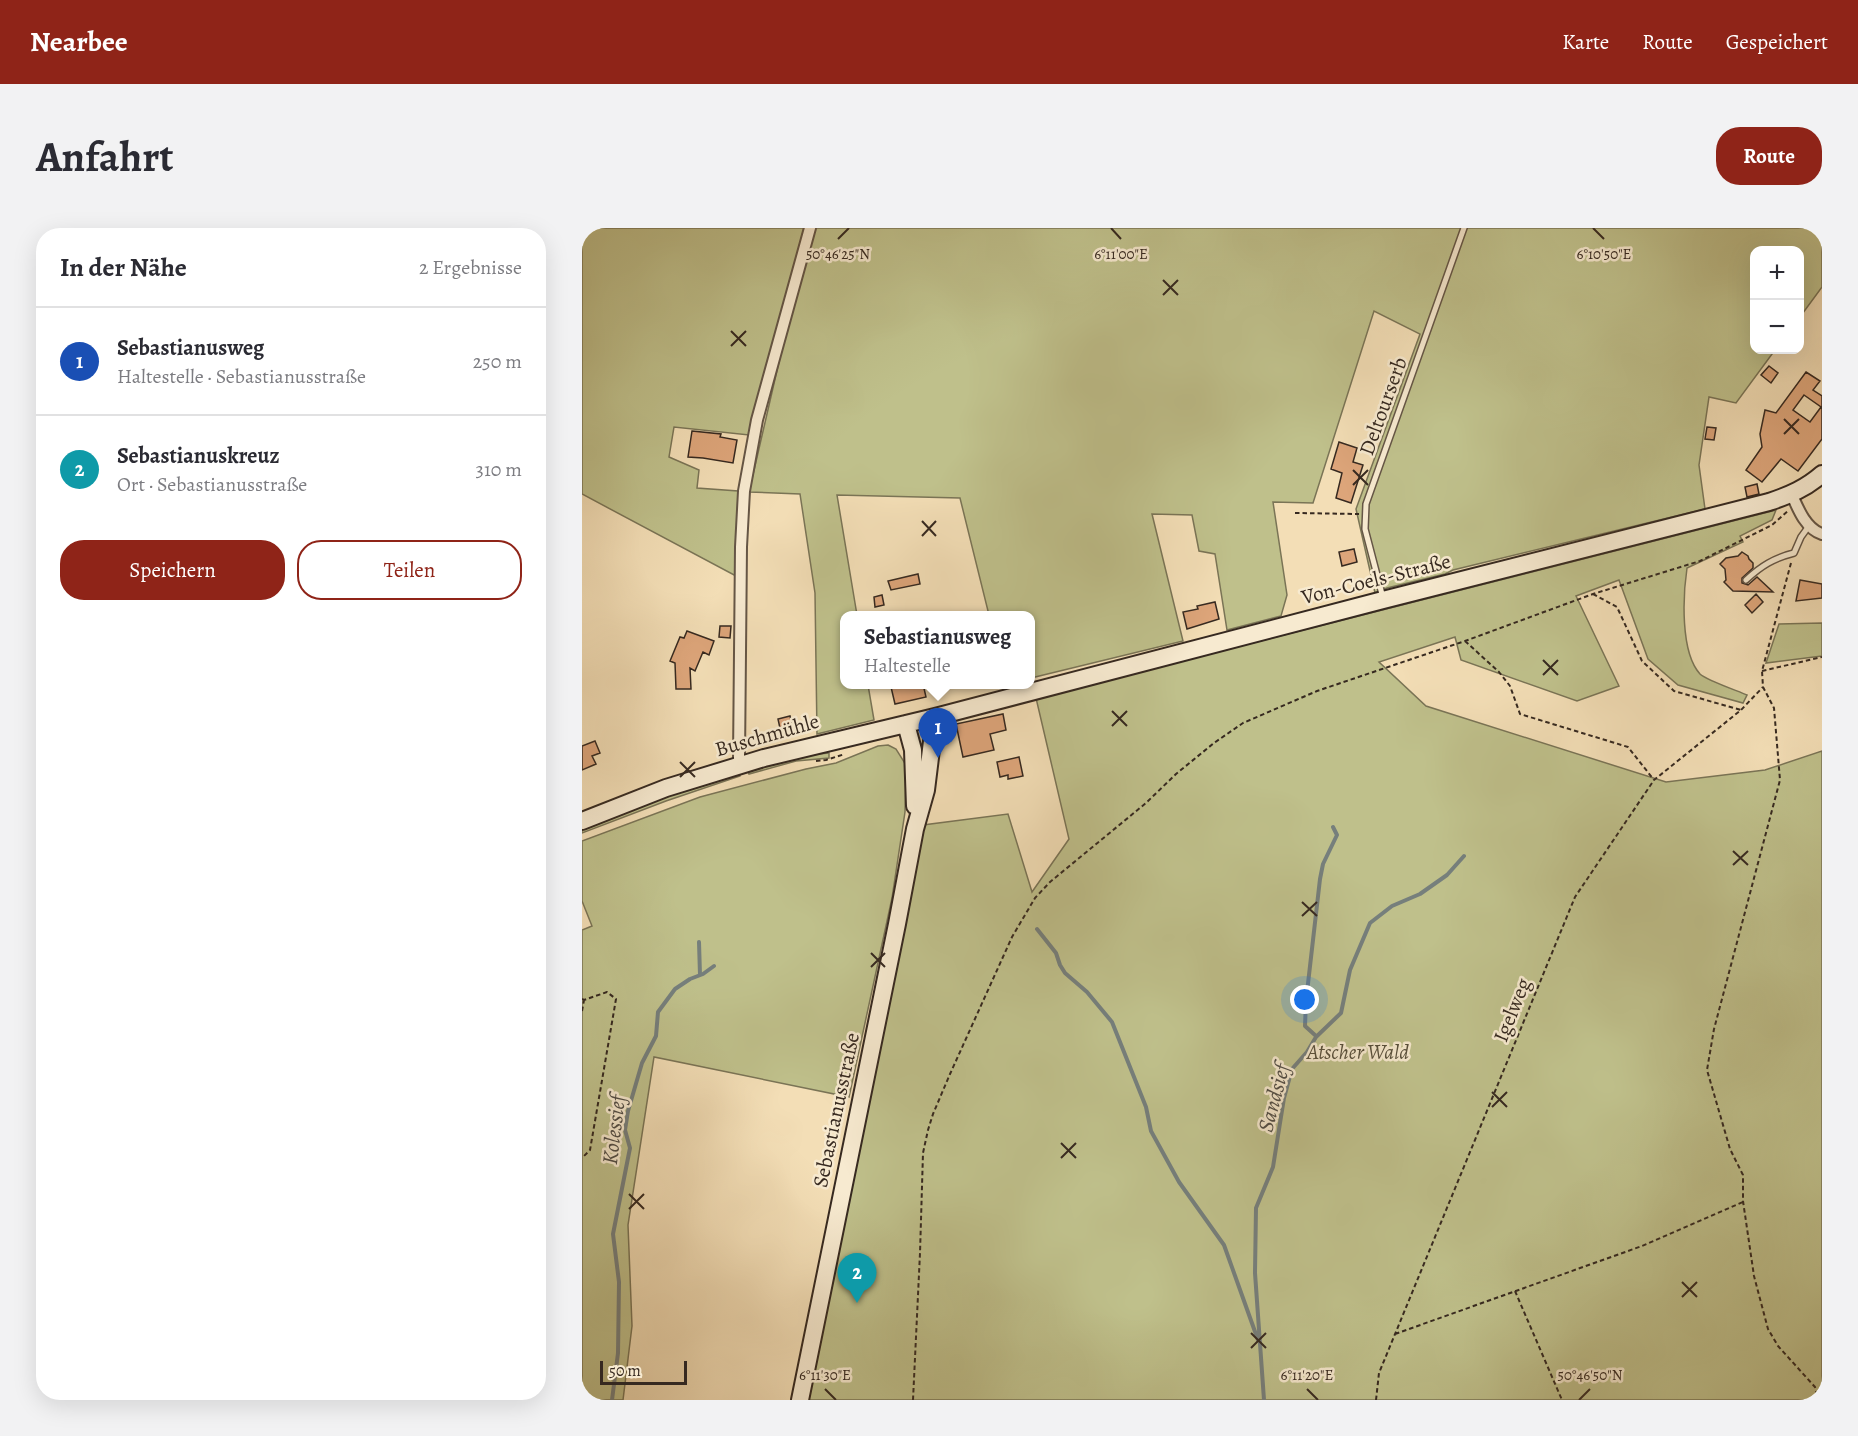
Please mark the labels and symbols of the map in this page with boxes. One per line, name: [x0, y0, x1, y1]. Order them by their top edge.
text: 50°46'25"N: [806, 244, 870, 264]
text: 6°11'00"E: [1094, 244, 1148, 264]
text: 6°10'50"E: [1576, 244, 1632, 264]
street label: Deltourserb: [1352, 353, 1414, 459]
street label: Von-Coels-Straße: [1297, 547, 1454, 611]
street label: Buschmühle: [712, 707, 822, 763]
pin: 1: [918, 708, 958, 758]
street label: Igelweg: [1487, 974, 1538, 1046]
your location: [1290, 985, 1319, 1014]
street label: Sebastianusstraße: [806, 1030, 866, 1190]
park label: Atscher Wald: [1306, 1038, 1409, 1066]
water label: Sandsief: [1251, 1057, 1298, 1135]
water label: Kolessief: [595, 1090, 634, 1166]
pin: 2: [838, 1254, 876, 1303]
scale bar: [600, 1358, 687, 1386]
text: 6°11'30"E: [799, 1365, 851, 1385]
text: 6°11'20"E: [1281, 1365, 1333, 1385]
text: 50°46'50"N: [1557, 1365, 1623, 1385]

